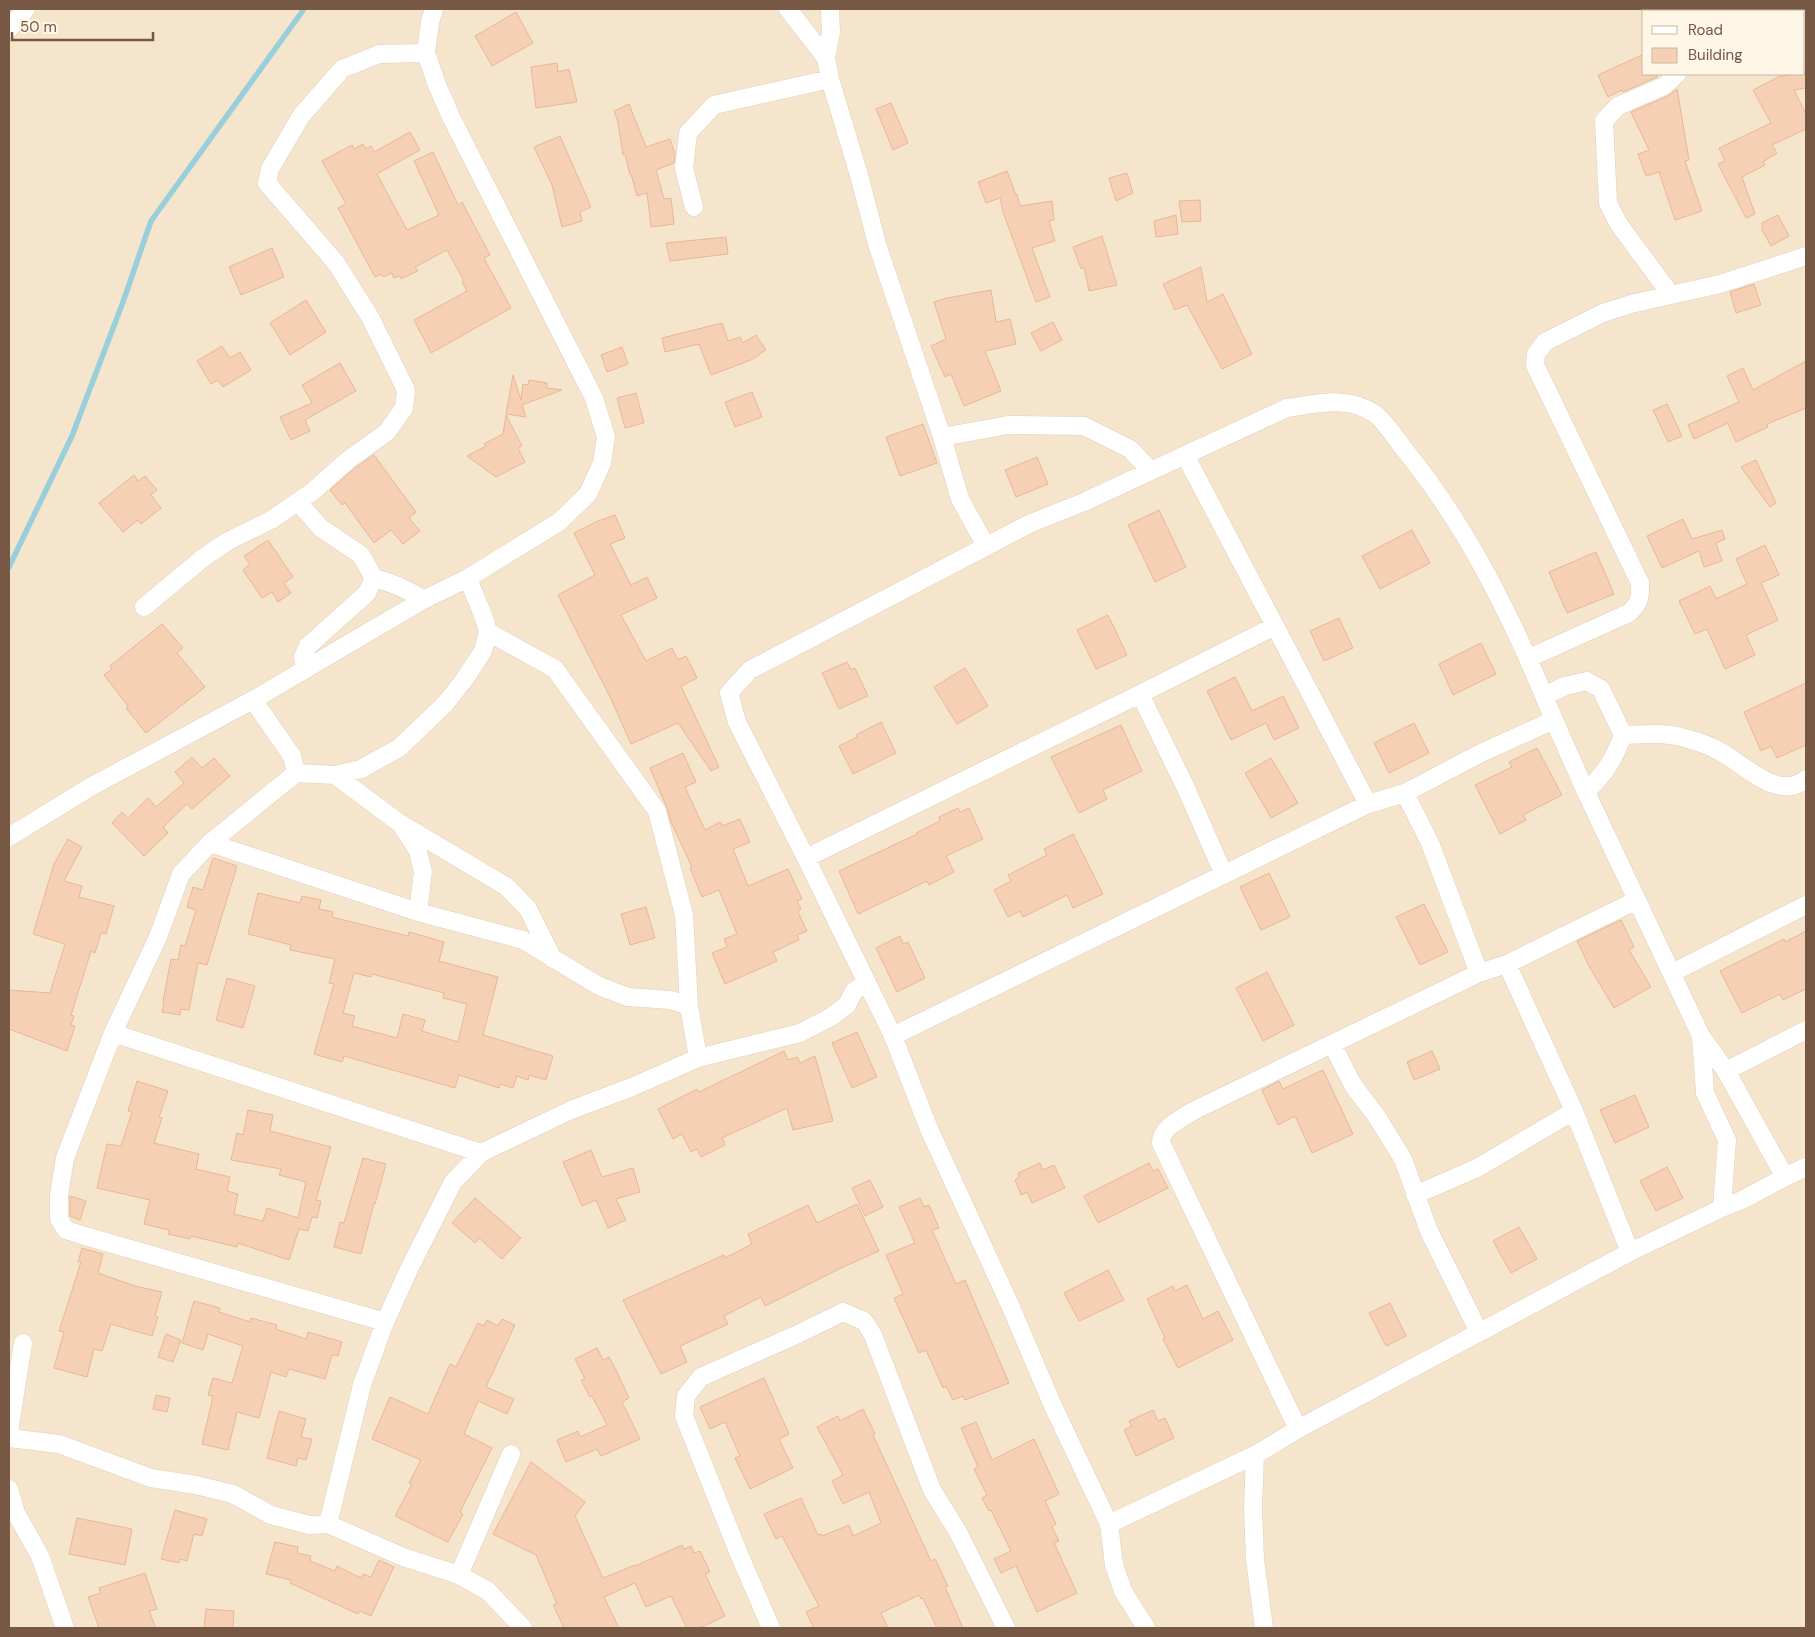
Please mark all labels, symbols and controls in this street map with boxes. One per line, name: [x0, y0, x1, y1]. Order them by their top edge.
scale bar: [12, 10, 154, 42]
legend: [1642, 10, 1805, 75]
text: 50 m: [20, 17, 57, 37]
text: Road: [1688, 20, 1723, 40]
text: Building: [1688, 45, 1743, 65]

